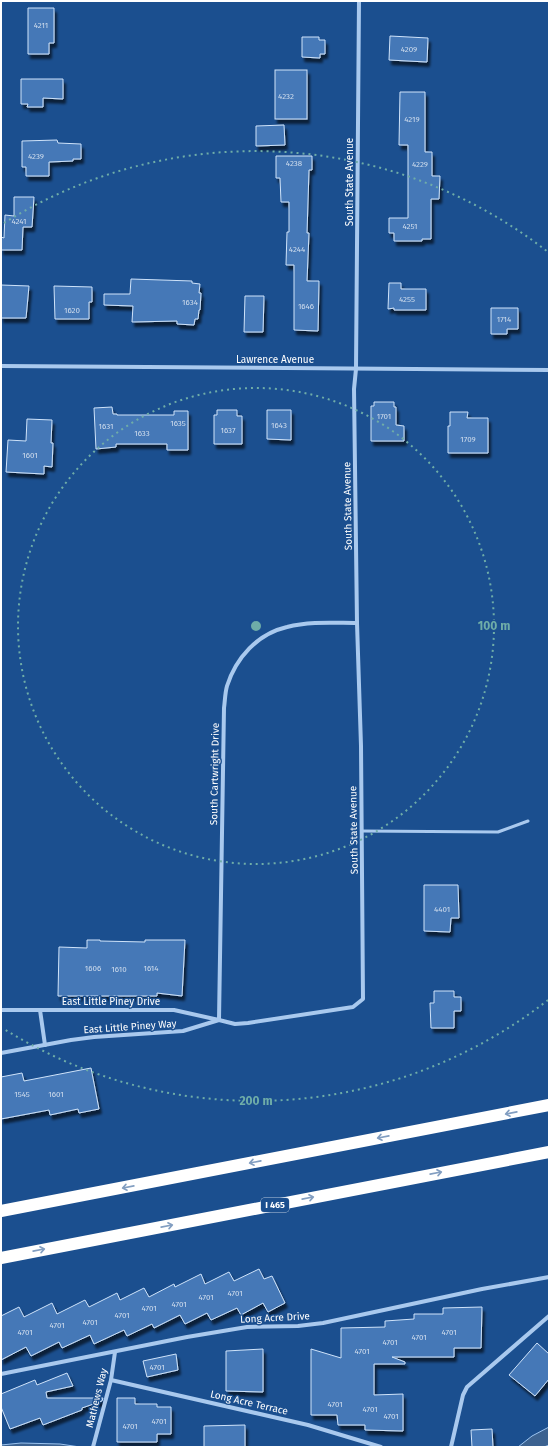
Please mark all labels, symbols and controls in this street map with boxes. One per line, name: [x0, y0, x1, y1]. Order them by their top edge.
house number: 4211: [34, 21, 48, 30]
house number: 4209: [401, 45, 417, 54]
house number: 4232: [278, 92, 294, 101]
house number: 4219: [404, 115, 420, 124]
street label: South State Avenue: [344, 138, 356, 226]
house number: 4239: [28, 152, 44, 161]
house number: 4238: [286, 159, 303, 168]
house number: 4229: [412, 160, 428, 169]
house number: 4241: [11, 217, 27, 226]
house number: 4251: [402, 222, 418, 231]
house number: 4244: [289, 245, 306, 254]
house number: 4255: [399, 295, 415, 304]
house number: 1634: [182, 298, 199, 307]
house number: 1646: [298, 302, 314, 311]
house number: 1620: [64, 306, 81, 315]
house number: 1714: [497, 315, 512, 324]
street label: Lawrence Avenue: [236, 354, 314, 366]
house number: 1701: [377, 412, 391, 421]
house number: 1635: [170, 419, 186, 428]
house number: 1643: [271, 421, 287, 430]
house number: 1631: [99, 422, 113, 431]
house number: 1637: [220, 426, 236, 435]
house number: 1633: [134, 429, 150, 438]
house number: 1709: [460, 435, 476, 444]
house number: 1601: [22, 451, 38, 460]
street label: South State Avenue: [341, 462, 355, 550]
centre of rings: [249, 619, 263, 633]
text: 100 m: [478, 619, 510, 633]
street label: South Cartwright Drive: [208, 723, 222, 825]
street label: South State Avenue: [347, 786, 361, 874]
house number: 4401: [434, 905, 450, 914]
house number: 1606: [85, 964, 101, 973]
house number: 1614: [143, 964, 159, 973]
house number: 1610: [111, 965, 127, 974]
street label: East Little Piney Drive: [62, 996, 160, 1008]
street label: East Little Piney Way: [83, 1018, 177, 1036]
house number: 1545: [14, 1090, 30, 1099]
house number: 1601: [48, 1090, 64, 1099]
text: 200 m: [239, 1094, 273, 1108]
one-way arrow: [505, 1109, 518, 1117]
one-way arrow: [377, 1134, 390, 1142]
one-way arrow: [249, 1158, 262, 1166]
one-way arrow: [429, 1169, 442, 1177]
one-way arrow: [122, 1183, 135, 1191]
one-way arrow: [301, 1194, 314, 1202]
road number: I 465: [261, 1198, 289, 1212]
one-way arrow: [160, 1221, 173, 1229]
one-way arrow: [32, 1246, 45, 1254]
house number: 4701: [227, 1289, 243, 1298]
house number: 4701: [198, 1293, 214, 1302]
house number: 4701: [171, 1300, 187, 1309]
house number: 4701: [141, 1304, 157, 1313]
street label: Long Acre Drive: [240, 1310, 310, 1326]
house number: 4701: [114, 1311, 130, 1320]
house number: 4701: [82, 1318, 98, 1327]
house number: 4701: [49, 1321, 65, 1330]
house number: 4701: [17, 1328, 33, 1337]
house number: 4701: [441, 1328, 457, 1337]
house number: 4701: [411, 1333, 427, 1342]
house number: 4701: [382, 1338, 398, 1347]
house number: 4701: [354, 1347, 370, 1356]
house number: 4701: [149, 1363, 165, 1372]
street label: Mathews Way: [84, 1367, 110, 1429]
street label: Long Acre Terrace: [209, 1388, 289, 1418]
house number: 4701: [327, 1400, 343, 1409]
house number: 4701: [362, 1405, 378, 1414]
house number: 4701: [383, 1412, 399, 1421]
house number: 4701: [151, 1417, 167, 1426]
house number: 4701: [122, 1422, 138, 1431]

